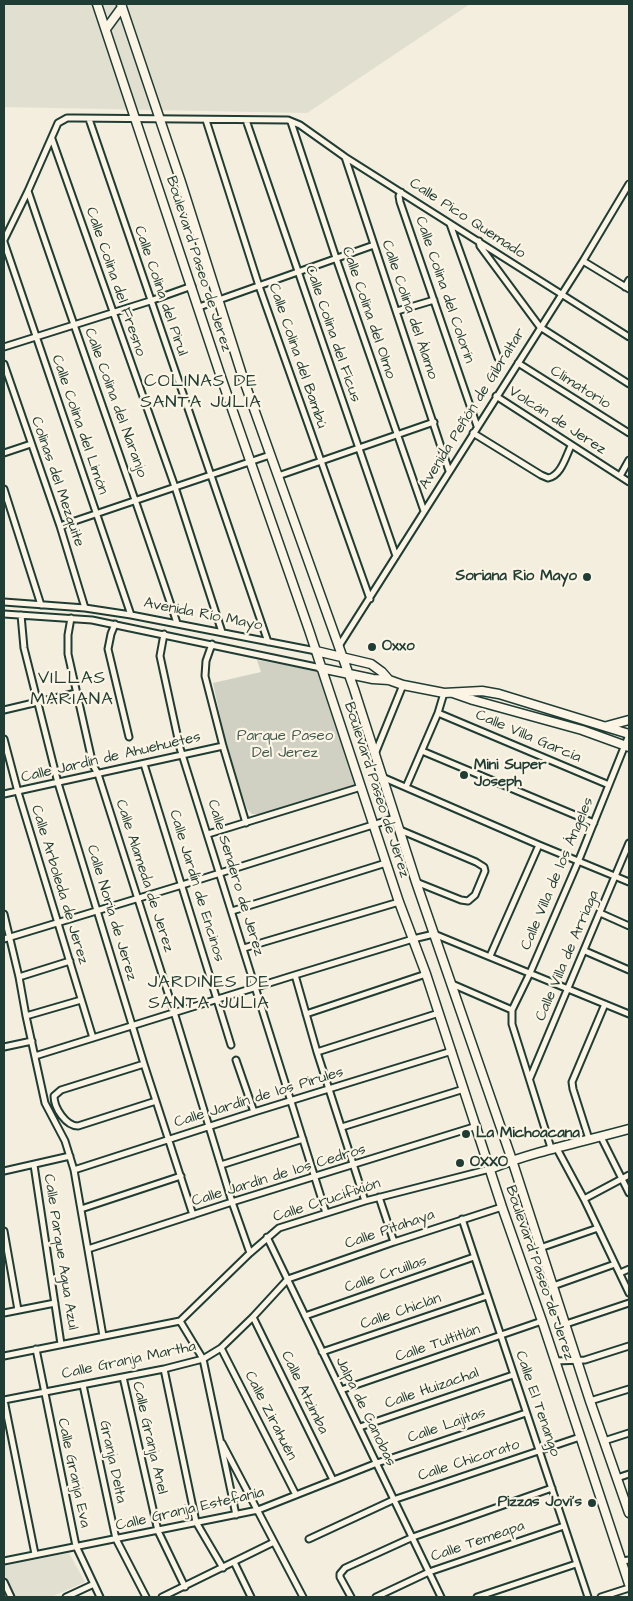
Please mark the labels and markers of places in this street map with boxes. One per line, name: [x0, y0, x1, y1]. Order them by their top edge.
place label: Soriana Rio Mayo: [455, 568, 577, 586]
marker: Soriana Rio Mayo: [581, 571, 593, 583]
place label: Oxxo: [382, 638, 415, 656]
marker: Oxxo: [366, 641, 378, 653]
place label: Mini Super Joseph: [474, 757, 546, 792]
marker: Mini Super Joseph: [458, 769, 470, 781]
place label: La Michoacana: [476, 1125, 580, 1143]
marker: La Michoacana: [460, 1128, 472, 1140]
place label: OXXO: [470, 1154, 508, 1172]
marker: OXXO: [454, 1157, 466, 1169]
place label: Pizzas Jovi's: [498, 1494, 582, 1512]
marker: Pizzas Jovi's: [586, 1497, 598, 1509]

